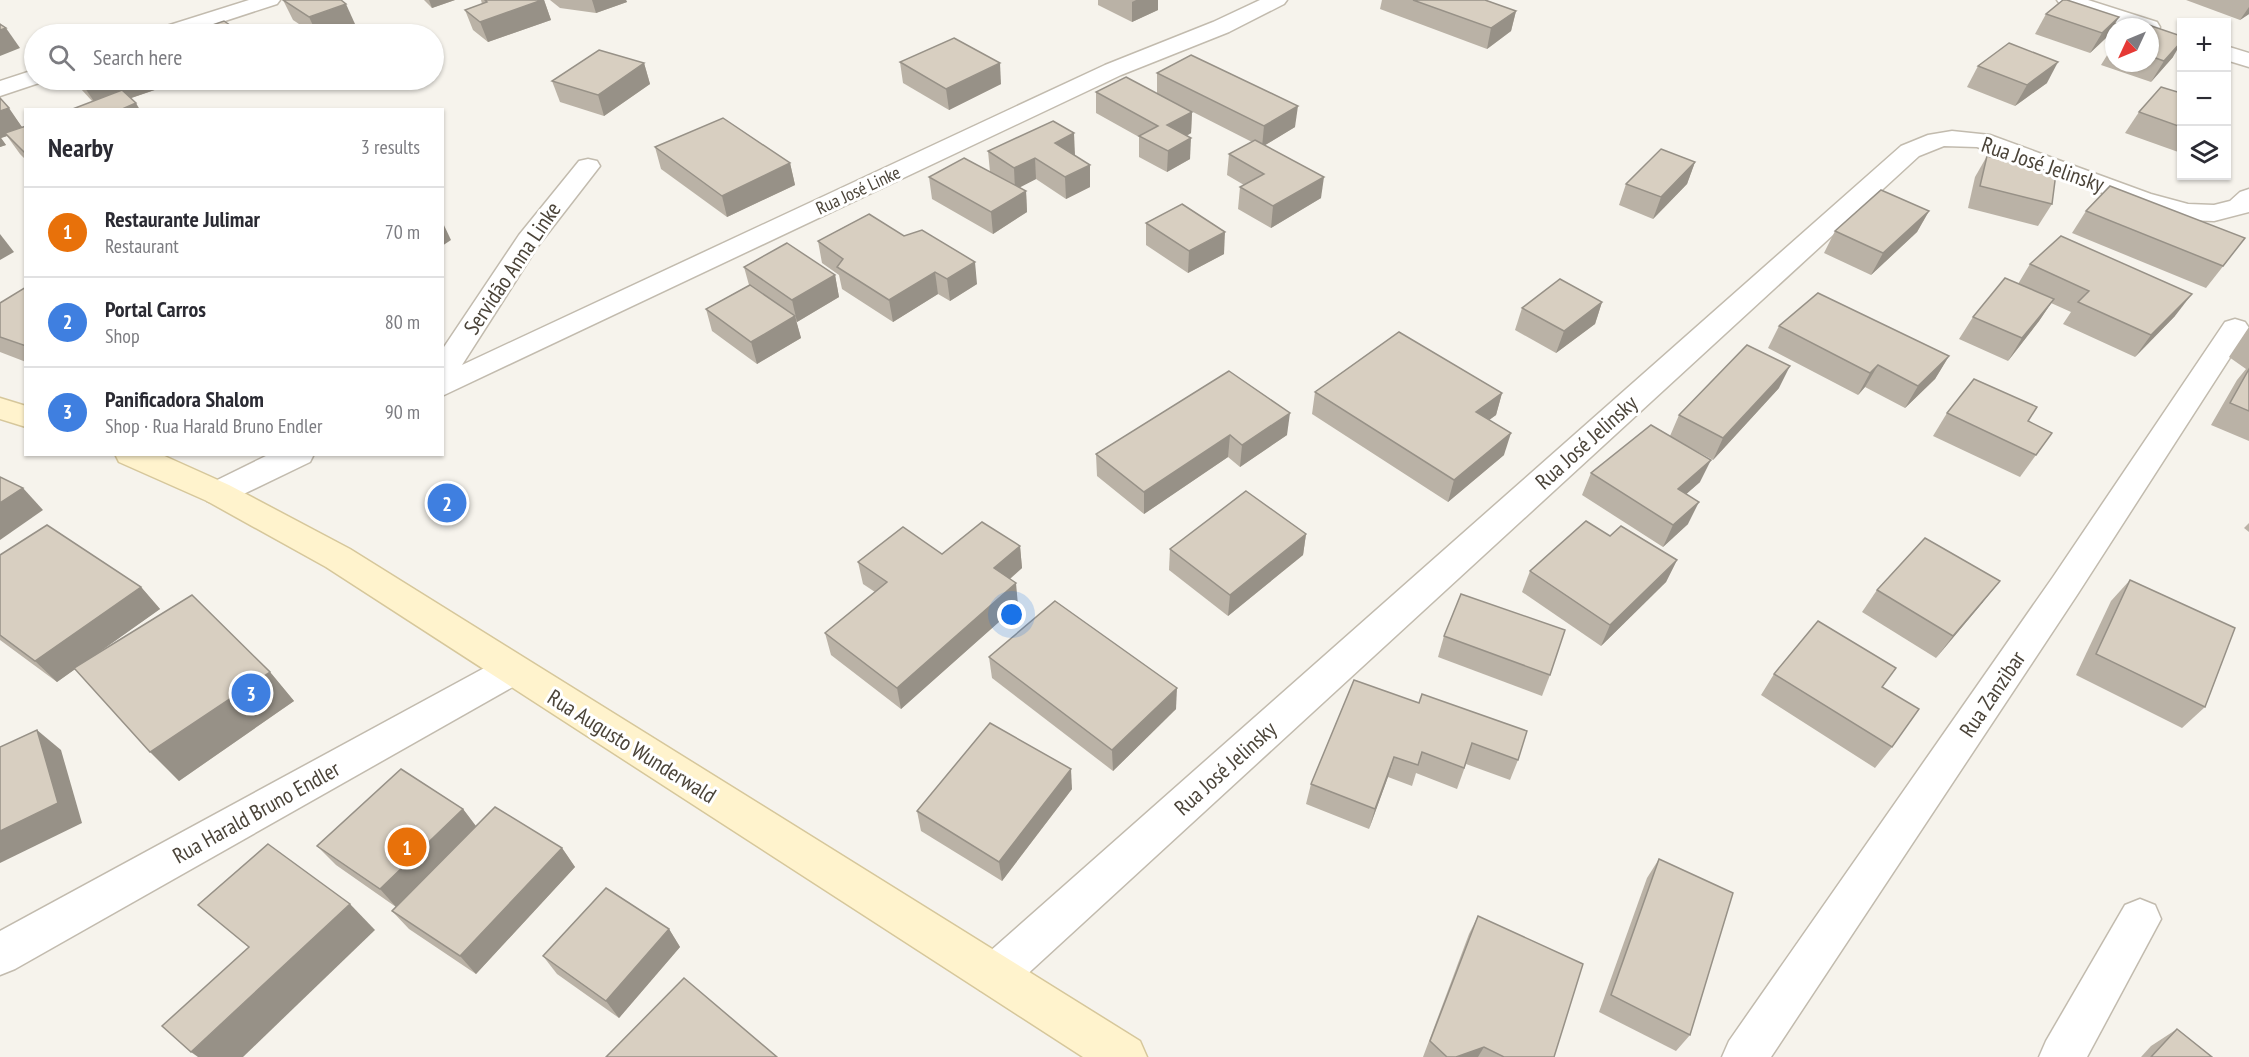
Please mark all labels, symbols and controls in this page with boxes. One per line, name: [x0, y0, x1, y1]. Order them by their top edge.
north arrow: [2105, 18, 2159, 72]
map controls: [2177, 18, 2231, 180]
button: +: [2177, 18, 2231, 72]
search box: [24, 24, 444, 90]
icon: search: [45, 41, 78, 74]
text: Search here: [93, 43, 182, 71]
button: −: [2177, 72, 2231, 126]
button: layers: [2177, 126, 2231, 180]
street label: Rua José Jelinsky: [1978, 130, 2109, 198]
text: Nearby: [48, 131, 113, 164]
text: 3 results: [361, 134, 420, 160]
street label: Rua José Linke: [812, 160, 904, 220]
street label: Servidão Anna Linke: [457, 196, 567, 340]
text: Restaurante Julimar: [105, 205, 260, 233]
text: 1: [63, 219, 72, 245]
text: 70 m: [385, 219, 420, 245]
text: Restaurant: [105, 233, 179, 259]
text: Portal Carros: [105, 295, 206, 323]
text: 2: [63, 309, 72, 335]
text: 80 m: [385, 309, 420, 335]
text: Shop: [105, 323, 140, 349]
text: Panificadora Shalom: [105, 385, 264, 413]
street label: Rua José Jelinsky: [1529, 388, 1643, 495]
text: 3: [63, 399, 72, 425]
text: 90 m: [385, 399, 420, 425]
text: Shop · Rua Harald Bruno Endler: [105, 413, 322, 439]
pin: 2: [428, 480, 466, 526]
your location: [997, 600, 1026, 629]
street label: Rua Zanzibar: [1953, 646, 2031, 742]
pin: 3: [232, 670, 270, 716]
street label: Rua Augusto Wunderwald: [543, 683, 721, 809]
street label: Rua José Jelinsky: [1168, 714, 1282, 821]
street label: Rua Harald Bruno Endler: [167, 754, 345, 870]
pin: 1: [388, 824, 426, 870]

